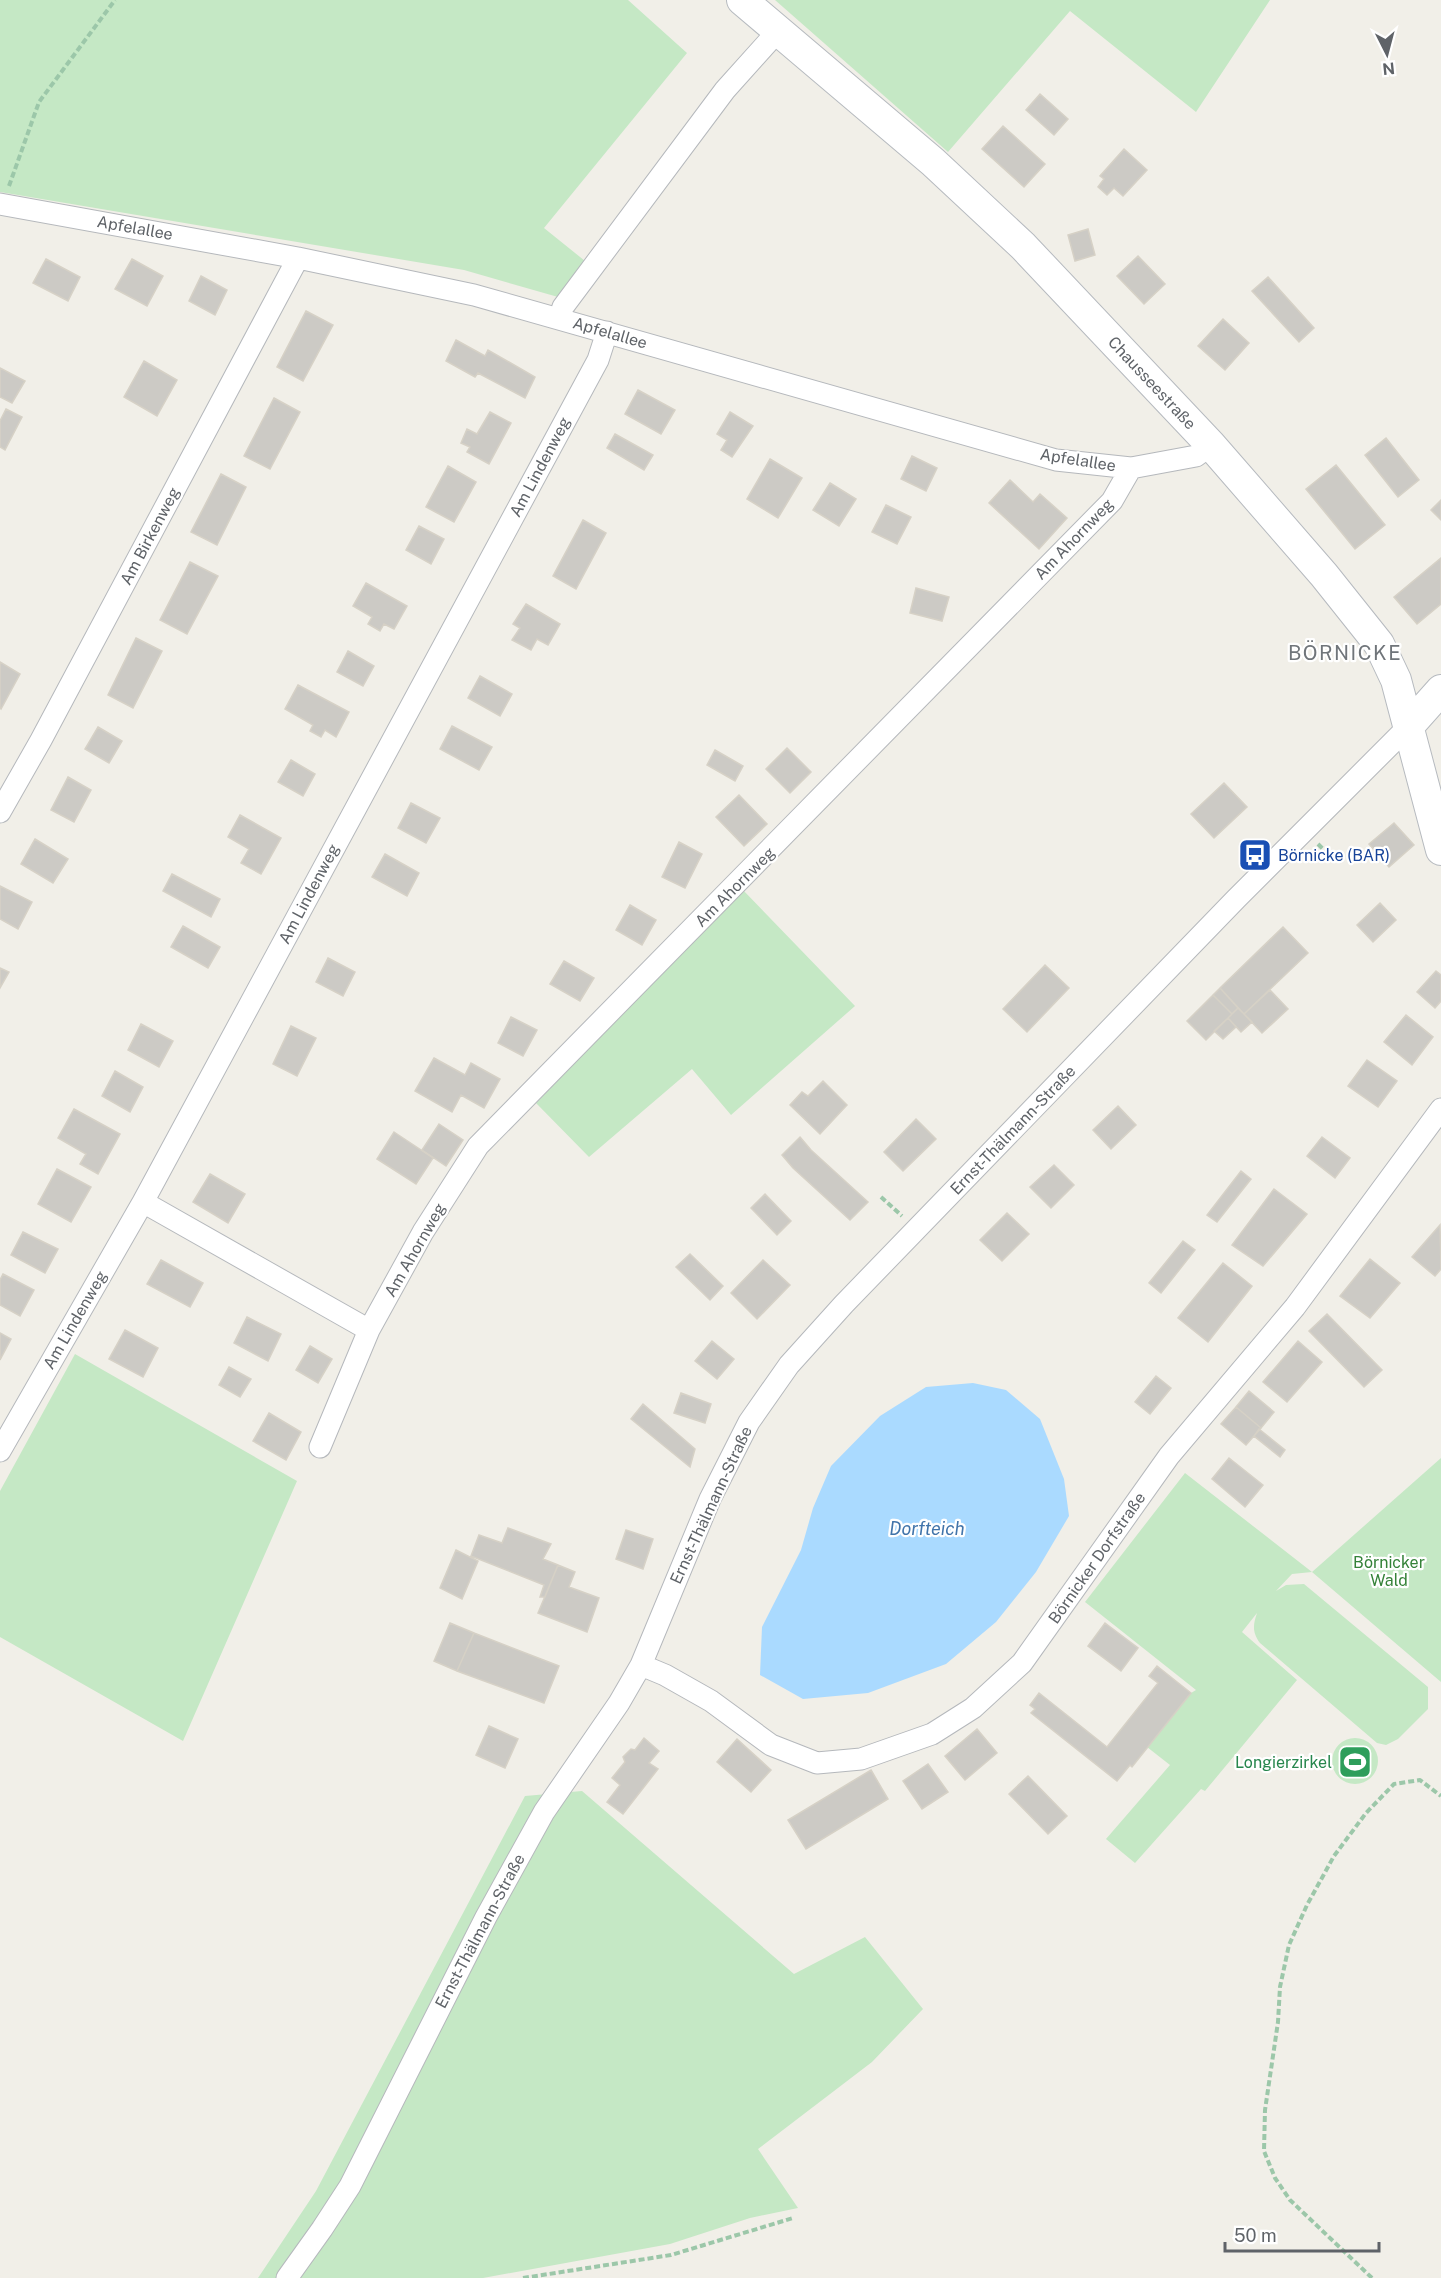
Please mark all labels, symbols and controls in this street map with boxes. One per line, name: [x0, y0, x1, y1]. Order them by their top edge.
north arrow: [1357, 24, 1417, 84]
text: N: [1381, 58, 1396, 79]
street label: Apfelallee: [96, 212, 174, 244]
street label: Apfelallee: [571, 313, 649, 353]
street label: Chausseestraße: [1104, 333, 1200, 433]
street label: Am Lindenweg: [506, 414, 574, 520]
street label: Apfelallee: [1039, 445, 1117, 475]
street label: Am Birkenweg: [116, 484, 184, 588]
street label: Am Ahornweg: [1031, 495, 1117, 583]
district label: BÖRNICKE: [1288, 640, 1402, 665]
bus stop icon: Börnicke (BAR): [1237, 837, 1273, 873]
street label: Am Lindenweg: [275, 841, 343, 947]
street label: Am Ahornweg: [691, 843, 779, 931]
place label: Börnicke (BAR): [1278, 846, 1390, 865]
street label: Ernst-Thälmann-Straße: [946, 1062, 1080, 1198]
street label: Am Ahornweg: [380, 1200, 450, 1300]
street label: Am Lindenweg: [39, 1267, 111, 1373]
street label: Ernst-Thälmann-Straße: [666, 1423, 756, 1587]
street label: Börnicker Dorfstraße: [1045, 1489, 1149, 1627]
water label: Dorfteich: [889, 1518, 965, 1539]
park label: Börnicker Wald: [1353, 1553, 1425, 1590]
sports icon: Longierzirkel: [1337, 1744, 1373, 1780]
place label: Longierzirkel: [1235, 1753, 1332, 1772]
street label: Ernst-Thälmann-Straße: [431, 1851, 529, 2011]
scale bar: [1225, 2215, 1380, 2253]
text: 50 m: [1234, 2225, 1277, 2246]

